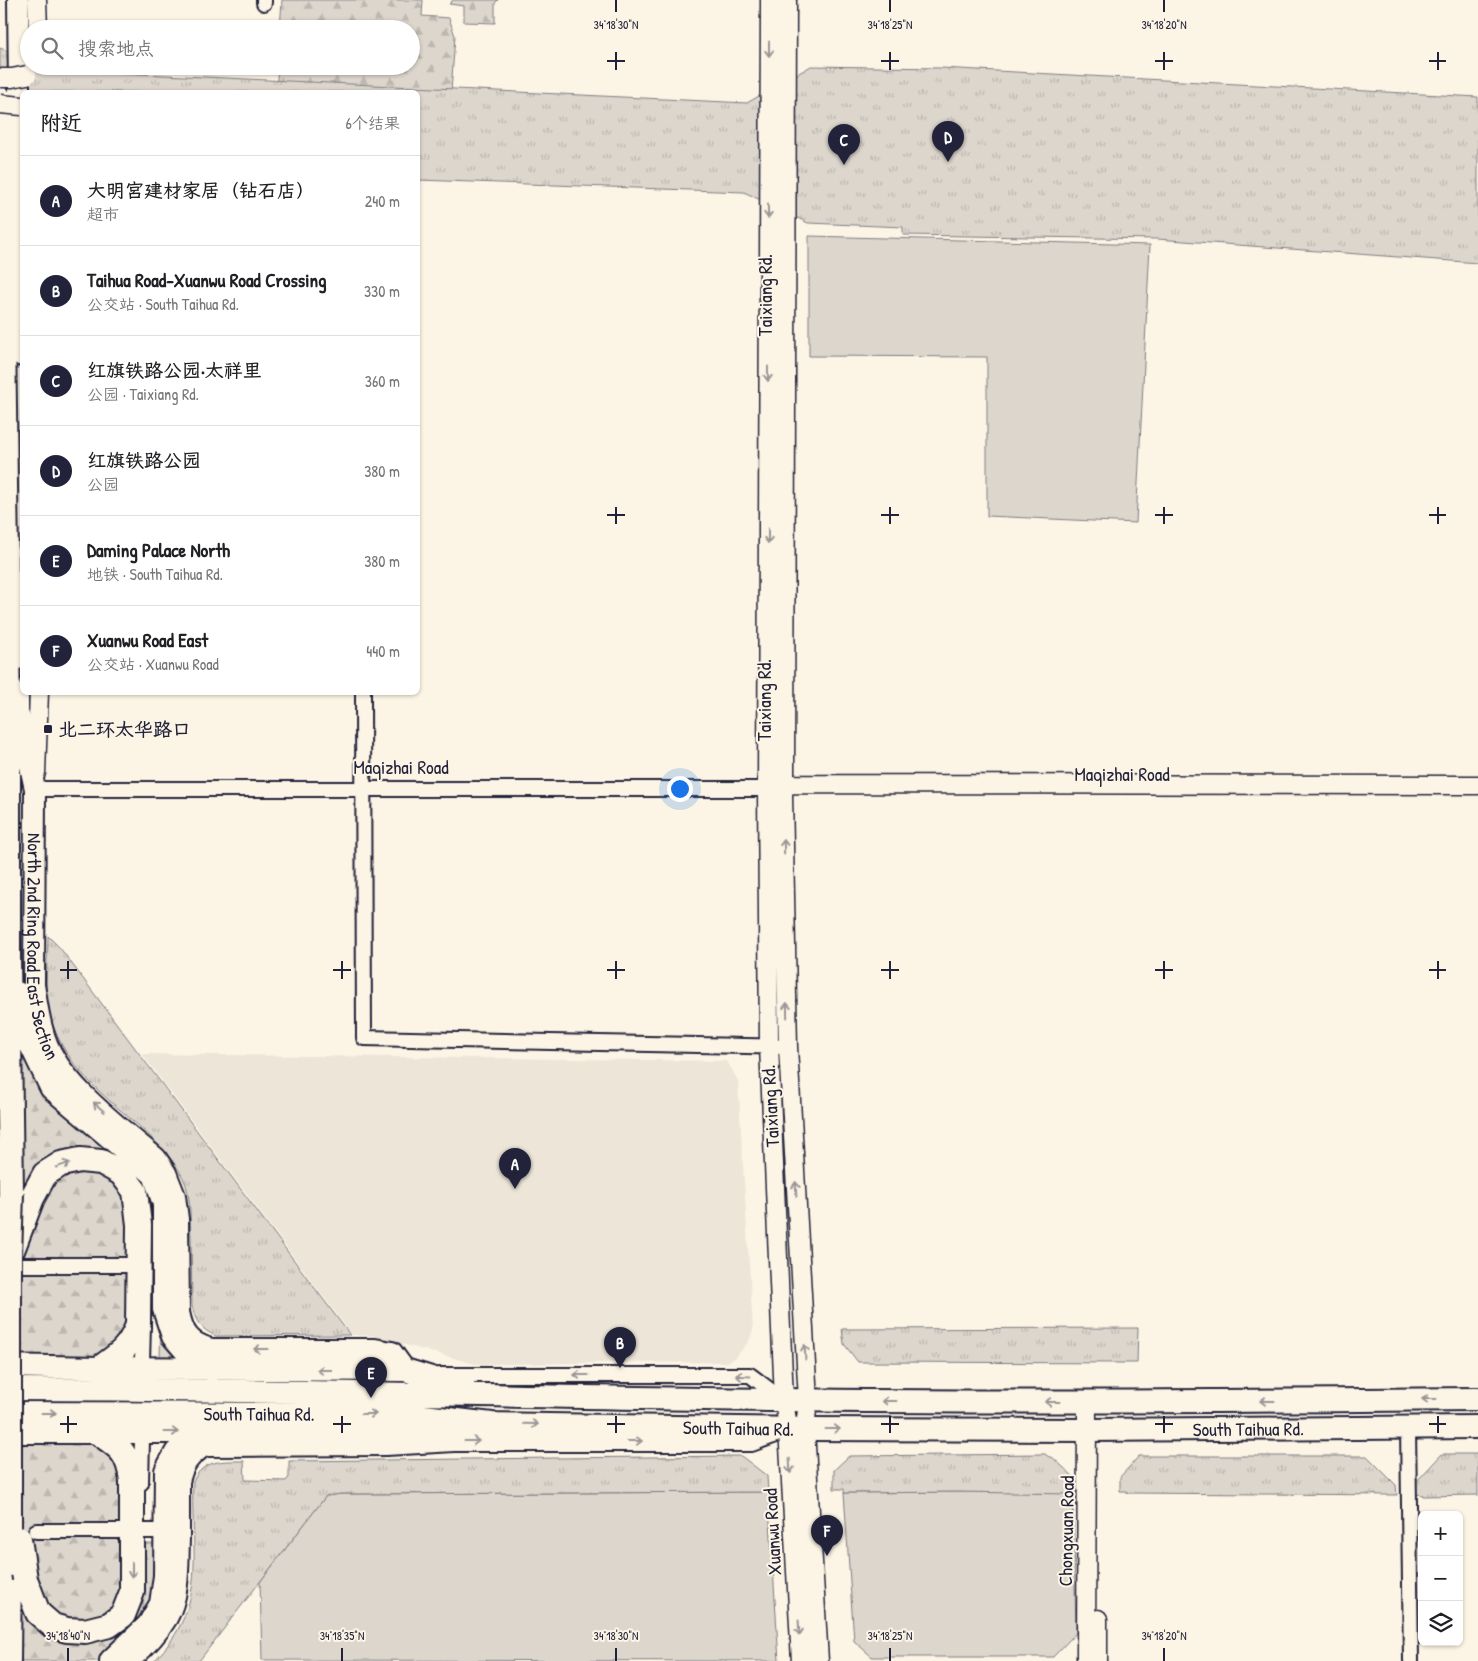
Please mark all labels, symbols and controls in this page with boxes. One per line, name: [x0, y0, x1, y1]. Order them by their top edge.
text: 34°18'30"N: [594, 16, 638, 33]
text: 34°18'25"N: [868, 16, 912, 33]
text: 34°18'20"N: [1141, 16, 1187, 33]
search box: [20, 20, 420, 75]
icon: search: [38, 34, 66, 62]
text: 搜索地点: [78, 35, 154, 61]
one-way arrow: [765, 40, 774, 56]
text: 附近: [40, 108, 82, 137]
text: 6个结果: [346, 112, 400, 134]
pin: D: [932, 121, 964, 162]
pin: C: [828, 124, 860, 165]
text: 大明宫建材家居（钻石店）: [87, 177, 315, 203]
text: A: [52, 190, 60, 212]
text: 240 m: [365, 190, 400, 212]
one-way arrow: [763, 202, 773, 219]
text: 超市: [87, 203, 119, 225]
street label: Taixiang Rd.: [752, 254, 778, 336]
text: Taihua Road-Xuanwu Road Crossing: [87, 267, 326, 293]
text: B: [52, 280, 60, 302]
text: 330 m: [364, 280, 400, 302]
text: 公交站 · South Taihua Rd.: [87, 293, 239, 315]
text: 红旗铁路公园·太祥里: [87, 357, 262, 383]
one-way arrow: [763, 365, 773, 381]
text: C: [52, 370, 60, 392]
text: 360 m: [365, 370, 400, 392]
text: 公园 · Taixiang Rd.: [87, 383, 199, 405]
text: 红旗铁路公园: [87, 447, 201, 473]
text: D: [52, 460, 60, 482]
text: 380 m: [364, 460, 400, 482]
text: 公园: [87, 473, 119, 495]
one-way arrow: [763, 528, 773, 544]
text: Daming Palace North: [87, 537, 230, 563]
text: E: [52, 550, 60, 572]
text: 380 m: [364, 550, 400, 572]
text: 地铁 · South Taihua Rd.: [87, 563, 223, 585]
text: Xuanwu Road East: [87, 627, 208, 653]
text: F: [53, 640, 59, 662]
text: 440 m: [366, 640, 400, 662]
text: 公交站 · Xuanwu Road: [87, 653, 219, 675]
street label: Taixiang Rd.: [751, 659, 777, 741]
place label: 北二环太华路口: [58, 716, 191, 742]
marker: 北二环太华路口: [42, 723, 54, 735]
street label: Maqizhai Road: [353, 754, 449, 780]
street label: Maqizhai Road: [1074, 761, 1170, 787]
your location: [667, 776, 693, 802]
street label: North 2nd Ring Road East Section: [21, 833, 66, 1064]
one-way arrow: [779, 839, 789, 856]
one-way arrow: [782, 1002, 792, 1018]
street label: Taixiang Rd.: [755, 1064, 785, 1148]
one-way arrow: [92, 1102, 105, 1113]
pin: A: [499, 1148, 531, 1189]
one-way arrow: [55, 1160, 71, 1169]
one-way arrow: [792, 1182, 801, 1198]
pin: B: [604, 1327, 636, 1368]
one-way arrow: [253, 1344, 269, 1354]
one-way arrow: [801, 1344, 810, 1360]
pin: E: [355, 1357, 387, 1398]
one-way arrow: [316, 1365, 332, 1375]
one-way arrow: [573, 1370, 589, 1380]
one-way arrow: [735, 1371, 751, 1380]
one-way arrow: [1422, 1395, 1438, 1404]
one-way arrow: [882, 1396, 898, 1406]
one-way arrow: [1259, 1396, 1276, 1406]
one-way arrow: [1044, 1397, 1060, 1407]
street label: South Taihua Rd.: [203, 1401, 315, 1427]
one-way arrow: [40, 1408, 56, 1418]
one-way arrow: [360, 1409, 376, 1419]
street label: South Taihua Rd.: [683, 1414, 794, 1442]
street label: South Taihua Rd.: [1193, 1415, 1304, 1442]
one-way arrow: [522, 1419, 538, 1429]
one-way arrow: [824, 1424, 841, 1434]
one-way arrow: [162, 1427, 179, 1437]
one-way arrow: [464, 1436, 480, 1446]
one-way arrow: [626, 1436, 642, 1446]
one-way arrow: [785, 1458, 795, 1474]
street label: Chongxuan Road: [1052, 1475, 1080, 1587]
street label: Xuanwu Road: [757, 1487, 787, 1576]
map controls: [1418, 1511, 1463, 1646]
button: +: [1418, 1511, 1463, 1556]
pin: F: [811, 1515, 843, 1556]
button: −: [1418, 1556, 1463, 1601]
one-way arrow: [127, 1562, 137, 1578]
button: layers: [1418, 1601, 1463, 1646]
one-way arrow: [795, 1620, 804, 1636]
text: 34°18'40"N: [46, 1627, 90, 1644]
text: 34°18'35"N: [320, 1627, 364, 1644]
text: 34°18'30"N: [594, 1627, 638, 1644]
text: 34°18'25"N: [868, 1627, 912, 1644]
text: 34°18'20"N: [1141, 1627, 1187, 1644]

